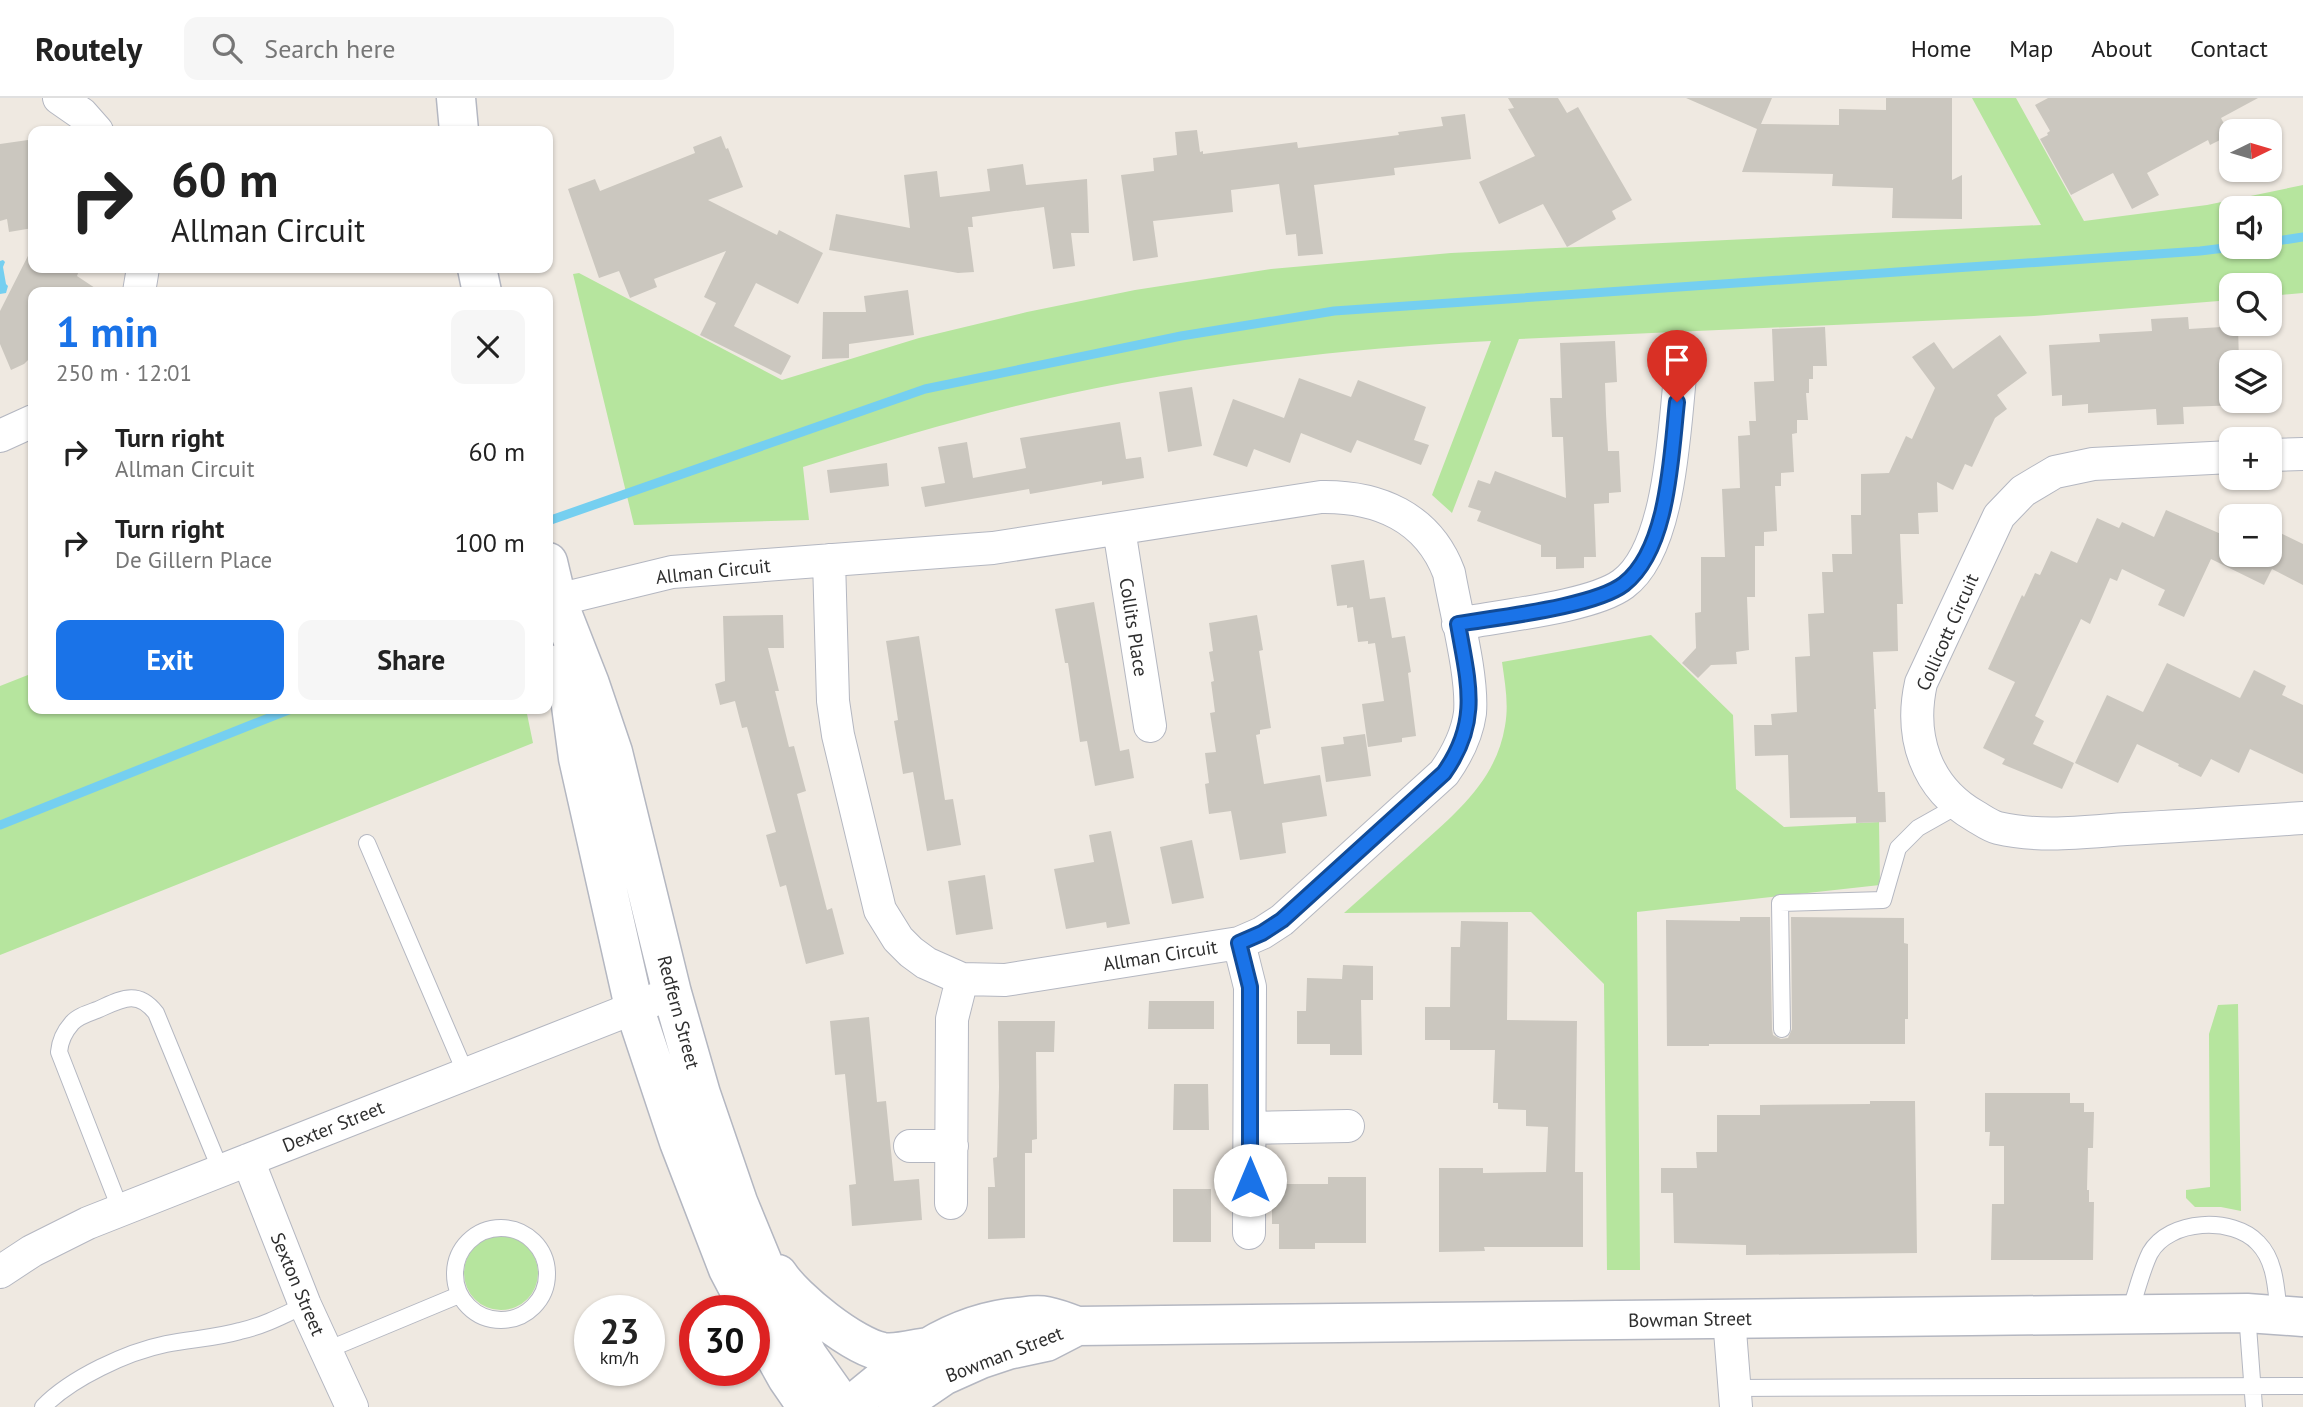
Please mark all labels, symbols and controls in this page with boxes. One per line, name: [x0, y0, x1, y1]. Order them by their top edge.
search box: [184, 17, 674, 80]
text: Routely: [35, 27, 142, 70]
icon: search: [208, 29, 246, 67]
text: Search here: [264, 32, 395, 65]
text: Home: [1911, 33, 1971, 64]
text: Map: [2009, 33, 2053, 64]
text: About: [2091, 33, 2152, 64]
text: Contact: [2190, 33, 2268, 64]
north arrow: [2219, 119, 2282, 182]
map controls: [2219, 119, 2282, 567]
text: 60 m: [171, 147, 278, 211]
icon: right: [56, 154, 147, 245]
button: sound: [2219, 196, 2282, 259]
text: Allman Circuit: [171, 209, 365, 251]
button: search: [2219, 273, 2282, 336]
text: 1 min: [56, 304, 158, 359]
button: close: [451, 310, 525, 384]
pin: [1647, 330, 1707, 402]
icon: arrive: [1658, 341, 1696, 379]
button: layers: [2219, 350, 2282, 413]
text: 250 m · 12:01: [56, 358, 192, 387]
text: Turn right: [115, 421, 224, 454]
button: +: [2219, 427, 2282, 490]
icon: right: [56, 433, 94, 471]
text: 60 m: [469, 435, 525, 468]
text: Allman Circuit: [115, 454, 255, 483]
button: −: [2219, 504, 2282, 567]
text: Turn right: [115, 512, 224, 545]
icon: right: [56, 524, 94, 562]
text: 100 m: [454, 526, 525, 559]
text: De Gillern Place: [115, 545, 272, 574]
street label: Allman Circuit: [654, 553, 772, 589]
street label: Collicott Circuit: [1910, 569, 1984, 694]
street label: Collits Place: [1114, 576, 1154, 678]
button: Exit: [56, 620, 284, 700]
button: Share: [298, 620, 525, 700]
street label: Allman Circuit: [1101, 934, 1219, 976]
street label: Redfern Street: [652, 953, 706, 1072]
street label: Dexter Street: [279, 1095, 388, 1157]
position arrow: [1213, 1143, 1287, 1217]
street label: Sexton Street: [266, 1229, 331, 1340]
speed limit sign: 30: [679, 1295, 770, 1386]
street label: Bowman Street: [1628, 1306, 1753, 1332]
text: 23: [600, 1308, 639, 1354]
street label: Bowman Street: [942, 1320, 1067, 1387]
text: km/h: [600, 1346, 639, 1369]

